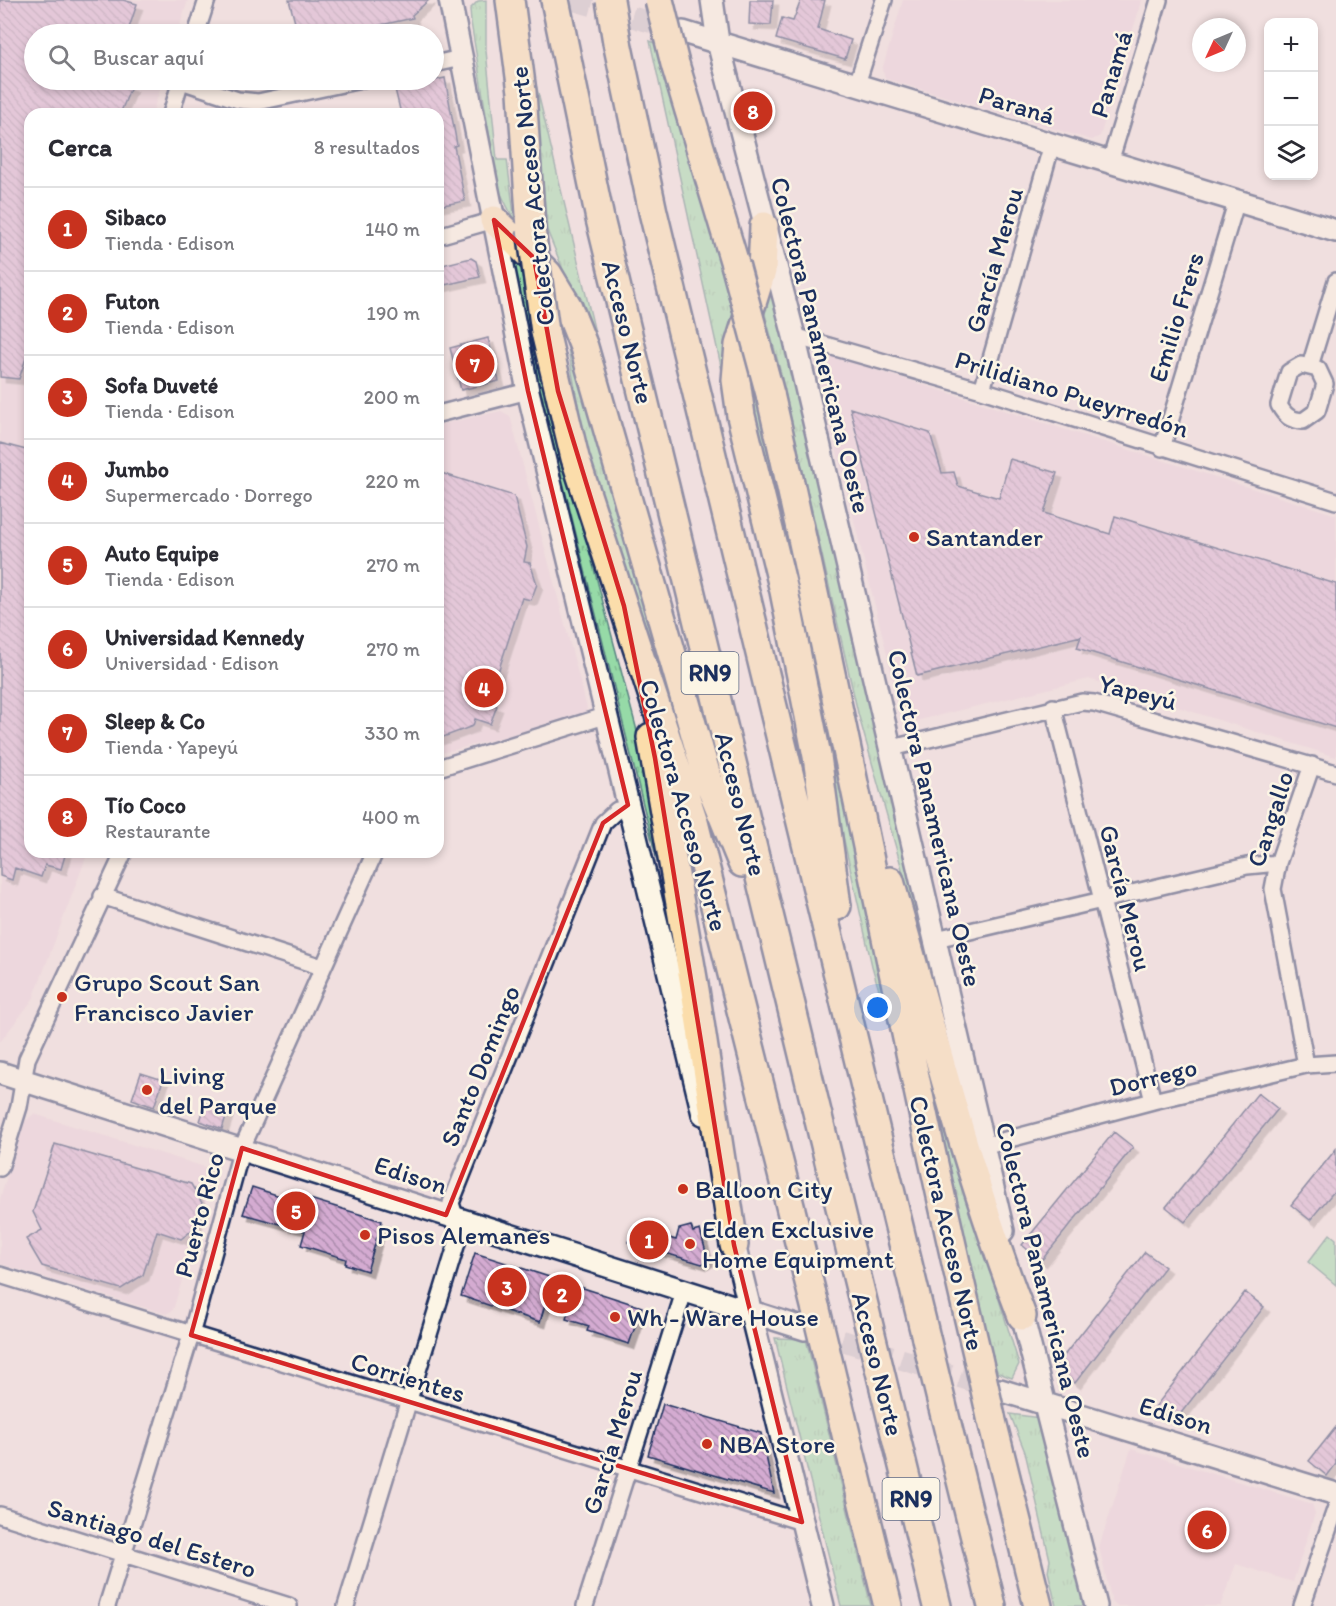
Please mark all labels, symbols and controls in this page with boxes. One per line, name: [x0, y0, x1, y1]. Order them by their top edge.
north arrow: [1192, 18, 1246, 72]
map controls: [1264, 18, 1318, 180]
button: +: [1264, 18, 1318, 72]
search box: [24, 24, 444, 90]
street label: Panamá: [1083, 26, 1140, 121]
icon: search: [45, 41, 78, 74]
text: Buscar aquí: [93, 44, 204, 71]
street label: Colectora Acceso Norte: [502, 65, 562, 327]
button: −: [1264, 72, 1318, 126]
street label: Paraná: [975, 78, 1059, 132]
pin: 8: [734, 88, 772, 134]
button: layers: [1264, 126, 1318, 180]
text: Cerca: [48, 131, 112, 163]
text: 8 resultados: [314, 135, 420, 159]
street label: Colectora Panamericana Oeste: [764, 174, 878, 516]
street label: García Merou: [958, 184, 1030, 336]
text: Sibaco: [105, 204, 166, 231]
text: 1: [63, 217, 72, 241]
text: 140 m: [365, 217, 420, 241]
text: Tienda · Edison: [105, 231, 235, 255]
street label: Emilio Frers: [1141, 248, 1211, 386]
street label: Acceso Norte: [595, 257, 661, 407]
text: Futon: [105, 288, 159, 315]
text: 2: [62, 301, 73, 325]
text: 190 m: [367, 301, 420, 325]
text: Tienda · Edison: [105, 315, 235, 339]
pin: 7: [456, 342, 494, 386]
street label: Prilidiano Pueyrredón: [951, 343, 1193, 445]
text: Sofa Duveté: [105, 372, 218, 399]
text: 3: [62, 385, 73, 409]
text: 200 m: [364, 385, 420, 409]
text: Tienda · Edison: [105, 399, 235, 423]
text: Jumbo: [105, 456, 169, 483]
text: 4: [61, 469, 74, 493]
text: 220 m: [365, 469, 420, 493]
text: Supermercado · Dorrego: [105, 483, 313, 507]
place label: Santander: [926, 521, 1043, 553]
marker: Santander: [907, 530, 921, 544]
text: Auto Equipe: [105, 540, 219, 567]
text: 5: [62, 553, 73, 577]
text: 270 m: [366, 553, 420, 577]
text: Tienda · Edison: [105, 567, 235, 591]
text: Universidad Kennedy: [105, 624, 304, 651]
text: 6: [62, 637, 73, 661]
text: 270 m: [366, 637, 420, 661]
street label: Colectora Panamericana Oeste: [881, 646, 989, 990]
text: Universidad · Edison: [105, 651, 279, 675]
road number: RN9: [682, 652, 738, 694]
pin: 4: [464, 666, 504, 710]
street label: Yapeyú: [1096, 667, 1180, 717]
street label: Colectora Acceso Norte: [633, 675, 735, 935]
text: Sleep & Co: [105, 708, 205, 735]
text: 7: [63, 721, 72, 745]
text: 330 m: [365, 721, 420, 745]
street label: Acceso Norte: [708, 729, 774, 879]
text: Tienda · Yapeyú: [105, 735, 238, 759]
street label: Cangallo: [1240, 767, 1300, 871]
text: Tío Coco: [105, 792, 186, 819]
text: 8: [62, 805, 73, 829]
text: 400 m: [362, 805, 420, 829]
text: Restaurante: [105, 819, 210, 843]
street label: García Merou: [1092, 821, 1160, 975]
place label: Grupo Scout San Francisco Javier: [74, 966, 260, 1028]
street label: Santo Domingo: [433, 981, 527, 1151]
marker: Grupo Scout San Francisco Javier: [55, 990, 69, 1004]
your location: [863, 993, 892, 1022]
street label: Dorrego: [1106, 1051, 1200, 1103]
place label: Living del Parque: [159, 1059, 277, 1121]
marker: Living del Parque: [140, 1083, 154, 1097]
street label: Colectora Acceso Norte: [902, 1092, 992, 1354]
street label: Colectora Panamericana Oeste: [989, 1119, 1103, 1461]
street label: Edison: [370, 1148, 452, 1202]
street label: Puerto Rico: [167, 1149, 231, 1281]
place label: Balloon City: [695, 1173, 832, 1205]
marker: Balloon City: [676, 1182, 690, 1196]
pin: 5: [276, 1188, 316, 1234]
place label: Elden Exclusive Home Equipment: [702, 1213, 894, 1275]
pin: 1: [630, 1218, 668, 1262]
place label: Pisos Alemanes: [377, 1219, 551, 1251]
marker: Pisos Alemanes: [358, 1228, 372, 1242]
marker: Elden Exclusive Home Equipment: [683, 1237, 697, 1251]
pin: 3: [488, 1264, 526, 1310]
pin: 2: [542, 1272, 582, 1316]
street label: Acceso Norte: [845, 1289, 911, 1439]
place label: Wh - Ware House: [627, 1301, 819, 1333]
marker: Wh - Ware House: [608, 1310, 622, 1324]
street label: Corrientes: [347, 1344, 469, 1410]
street label: García Merou: [575, 1366, 649, 1518]
street label: Edison: [1136, 1389, 1217, 1441]
place label: NBA Store: [719, 1428, 835, 1460]
marker: NBA Store: [700, 1437, 714, 1451]
road number: RN9: [882, 1478, 940, 1520]
street label: Santiago del Estero: [44, 1491, 260, 1585]
pin: 6: [1188, 1508, 1226, 1552]

